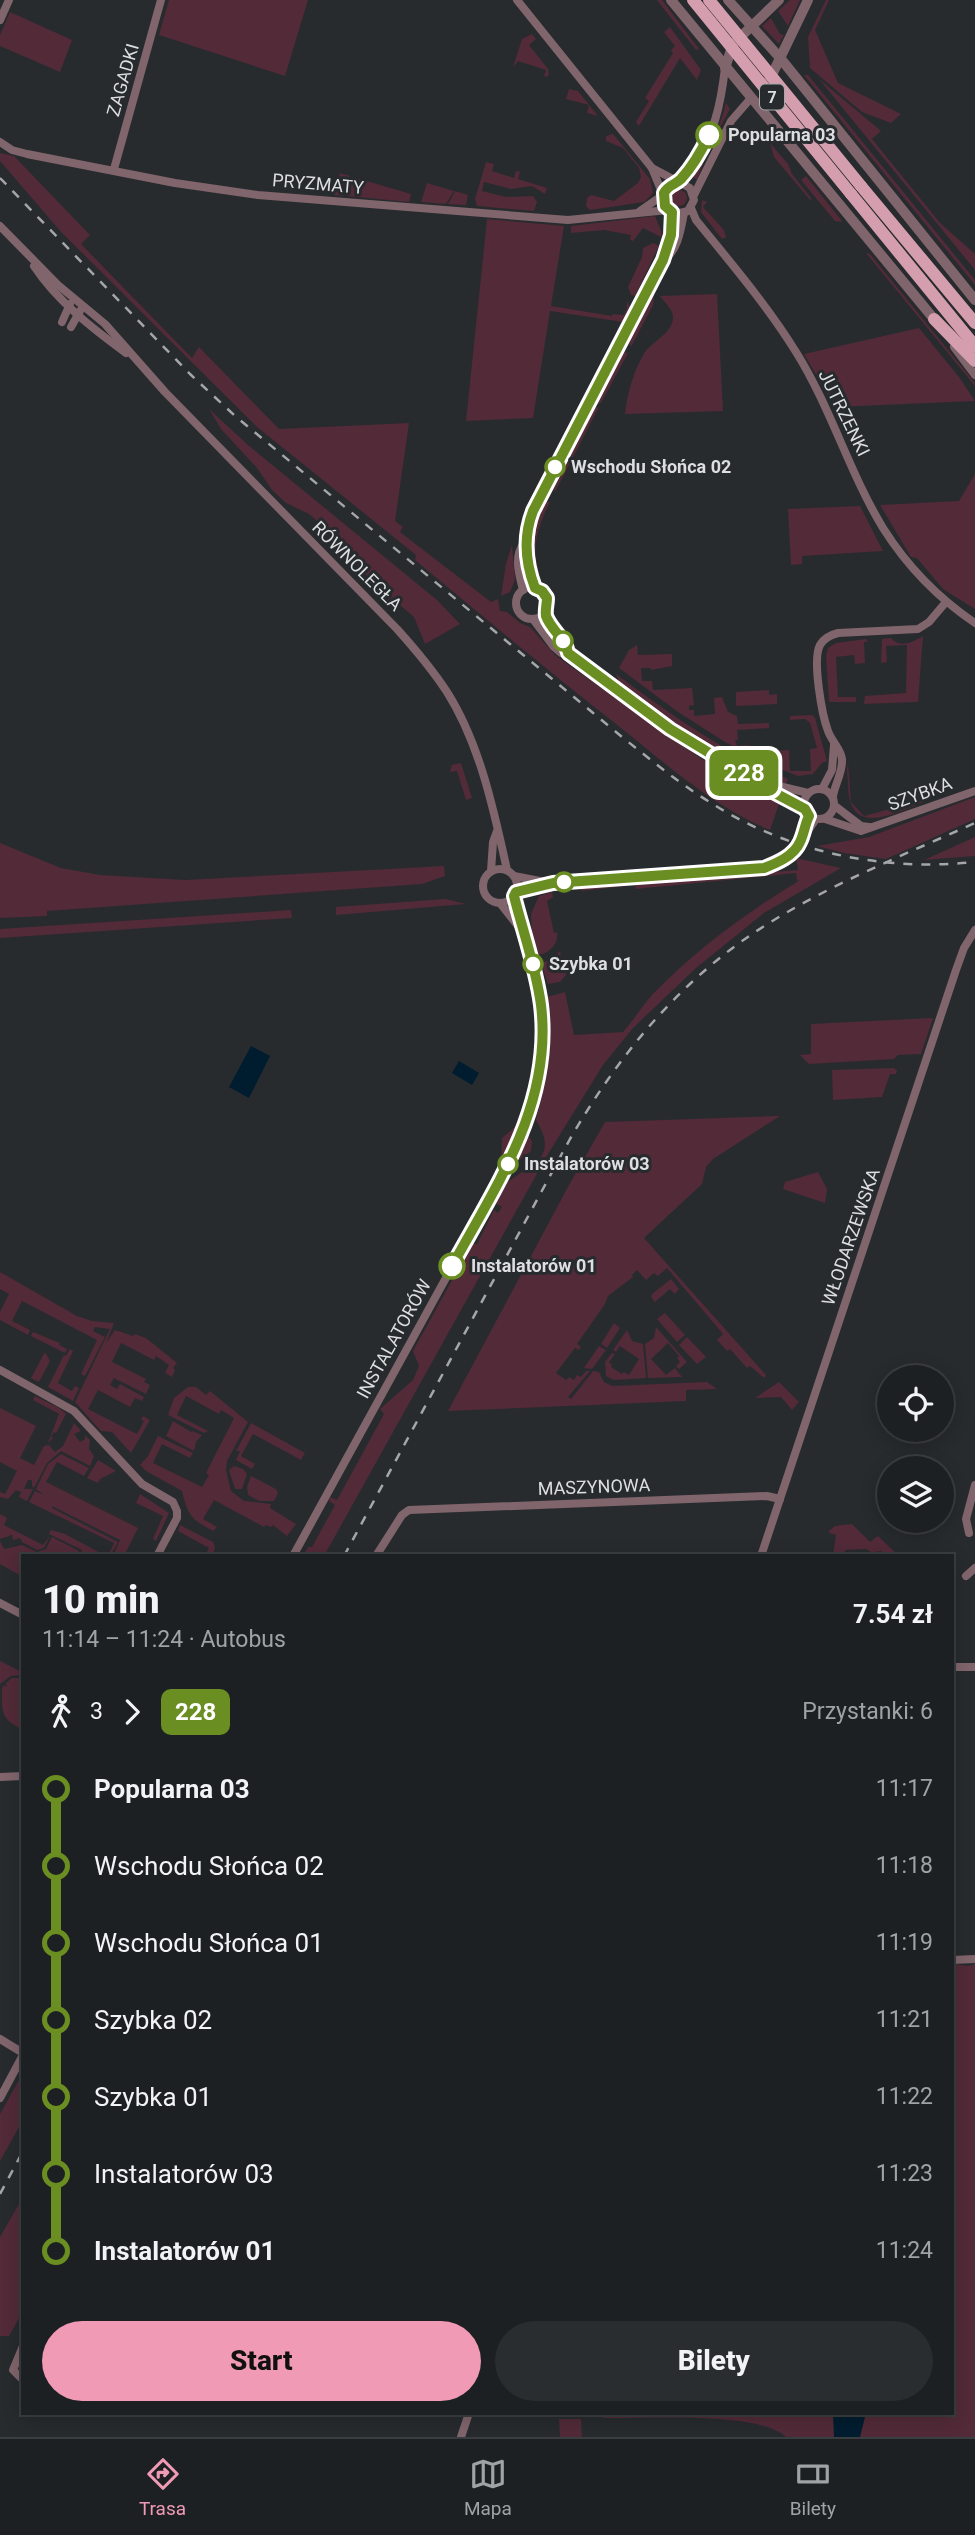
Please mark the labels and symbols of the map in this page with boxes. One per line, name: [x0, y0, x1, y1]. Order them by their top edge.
street label: ZAGADKI: [102, 41, 143, 119]
road number: 7: [760, 85, 784, 110]
marker: Popularna 03: [696, 122, 722, 148]
place label: Popularna 03: [728, 124, 836, 145]
street label: PRYZMATY: [271, 169, 365, 198]
street label: JUTRZENKI: [815, 366, 874, 459]
place label: Wschodu Słońca 02: [571, 456, 731, 477]
marker: Wschodu Słońca 02: [545, 457, 565, 477]
street label: RÓWNOLEGŁA: [308, 516, 407, 615]
unlabelled marker: [553, 631, 573, 651]
line badge: 228: [704, 750, 784, 796]
street label: SZYBKA: [885, 772, 955, 815]
unlabelled marker: [554, 872, 574, 892]
place label: Szybka 01: [549, 953, 633, 974]
marker: Szybka 01: [523, 954, 543, 974]
place label: Instalatorów 03: [524, 1153, 650, 1174]
marker: Instalatorów 03: [498, 1154, 518, 1174]
street label: WŁODARZEWSKA: [817, 1165, 884, 1308]
marker: Instalatorów 01: [439, 1253, 465, 1279]
place label: Instalatorów 01: [471, 1255, 597, 1276]
street label: INSTALATORÓW: [352, 1275, 435, 1402]
street label: MASZYNOWA: [537, 1474, 651, 1499]

